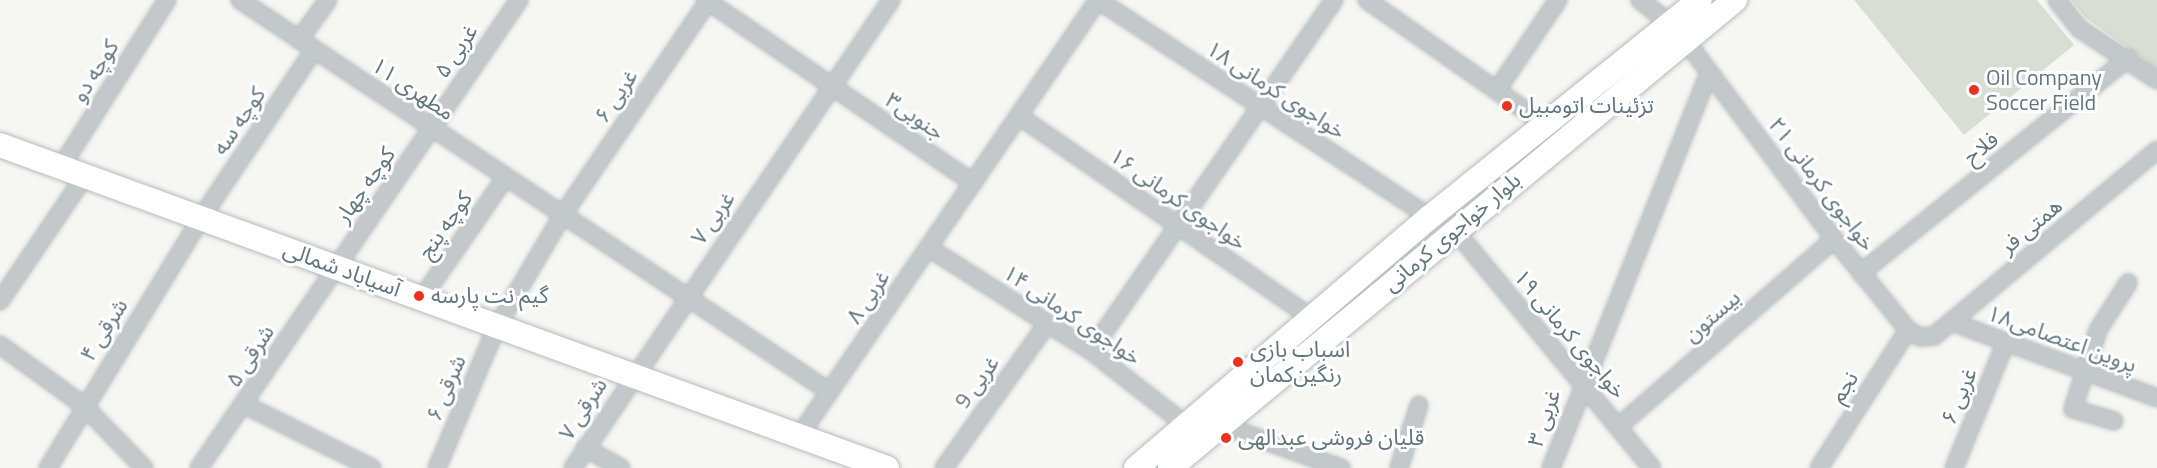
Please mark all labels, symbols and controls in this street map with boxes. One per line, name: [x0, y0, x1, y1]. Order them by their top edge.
street label: ۵ غربی: [429, 19, 483, 83]
street label: کوچه دو: [66, 35, 124, 107]
street label: خواجوی کرمانی ۱۸: [1202, 35, 1350, 145]
street label: مطهری ۱۱: [367, 52, 459, 126]
street label: ۶ غربی: [589, 64, 643, 128]
place label: Oil Company Soccer Field: [1986, 64, 2102, 116]
street label: کوچه سه: [207, 82, 271, 160]
marker: Oil Company Soccer Field: [1967, 83, 1981, 97]
street label: جنوبی۳: [881, 86, 949, 146]
place label: تزئینات اتومبیل: [1519, 93, 1654, 119]
marker: تزئینات اتومبیل: [1500, 99, 1514, 113]
street label: خواجوی کرمانی ۲۱: [1763, 112, 1881, 256]
street label: فلاح: [1958, 126, 2004, 170]
street label: کوچه چهار: [329, 142, 401, 228]
street label: خواجوی کرمانی ۱۶: [1105, 142, 1251, 256]
street label: بلوار خواجوی کرمانی: [1378, 167, 1526, 297]
street label: کوچه پنج: [412, 186, 478, 264]
street label: ۷ غربی: [685, 186, 741, 250]
street label: همتی فر: [1995, 192, 2067, 260]
street label: آسیاباد شمالی: [280, 236, 404, 302]
street label: خواجوی کرمانی ۱۴: [998, 259, 1146, 371]
street label: خواجوی کرمانی ۱۹: [1508, 264, 1632, 404]
street label: ۸ غربی: [841, 265, 895, 329]
place label: گیم نت پارسه: [431, 283, 549, 309]
street label: بیستون: [1678, 284, 1746, 348]
marker: گیم نت پارسه: [412, 289, 426, 303]
street label: شرقی ۴: [75, 294, 133, 366]
street label: پروین اعتصامی۱۸: [1984, 300, 2140, 378]
street label: شرقی ۵: [220, 320, 280, 392]
place label: اسباب بازی رنگین‌کمان: [1250, 336, 1350, 388]
street label: شرقی ۶: [420, 351, 472, 425]
street label: غربی 9: [949, 351, 1005, 413]
marker: اسباب بازی رنگین‌کمان: [1231, 355, 1245, 369]
street label: غربی ۶: [1935, 364, 1983, 428]
street label: نجم: [1824, 366, 1864, 408]
street label: شرقی ۷: [553, 373, 613, 445]
street label: غربی ۳: [1522, 386, 1566, 450]
place label: قلیان فروشی عبدالهی: [1238, 425, 1424, 451]
marker: قلیان فروشی عبدالهی: [1219, 431, 1233, 445]

